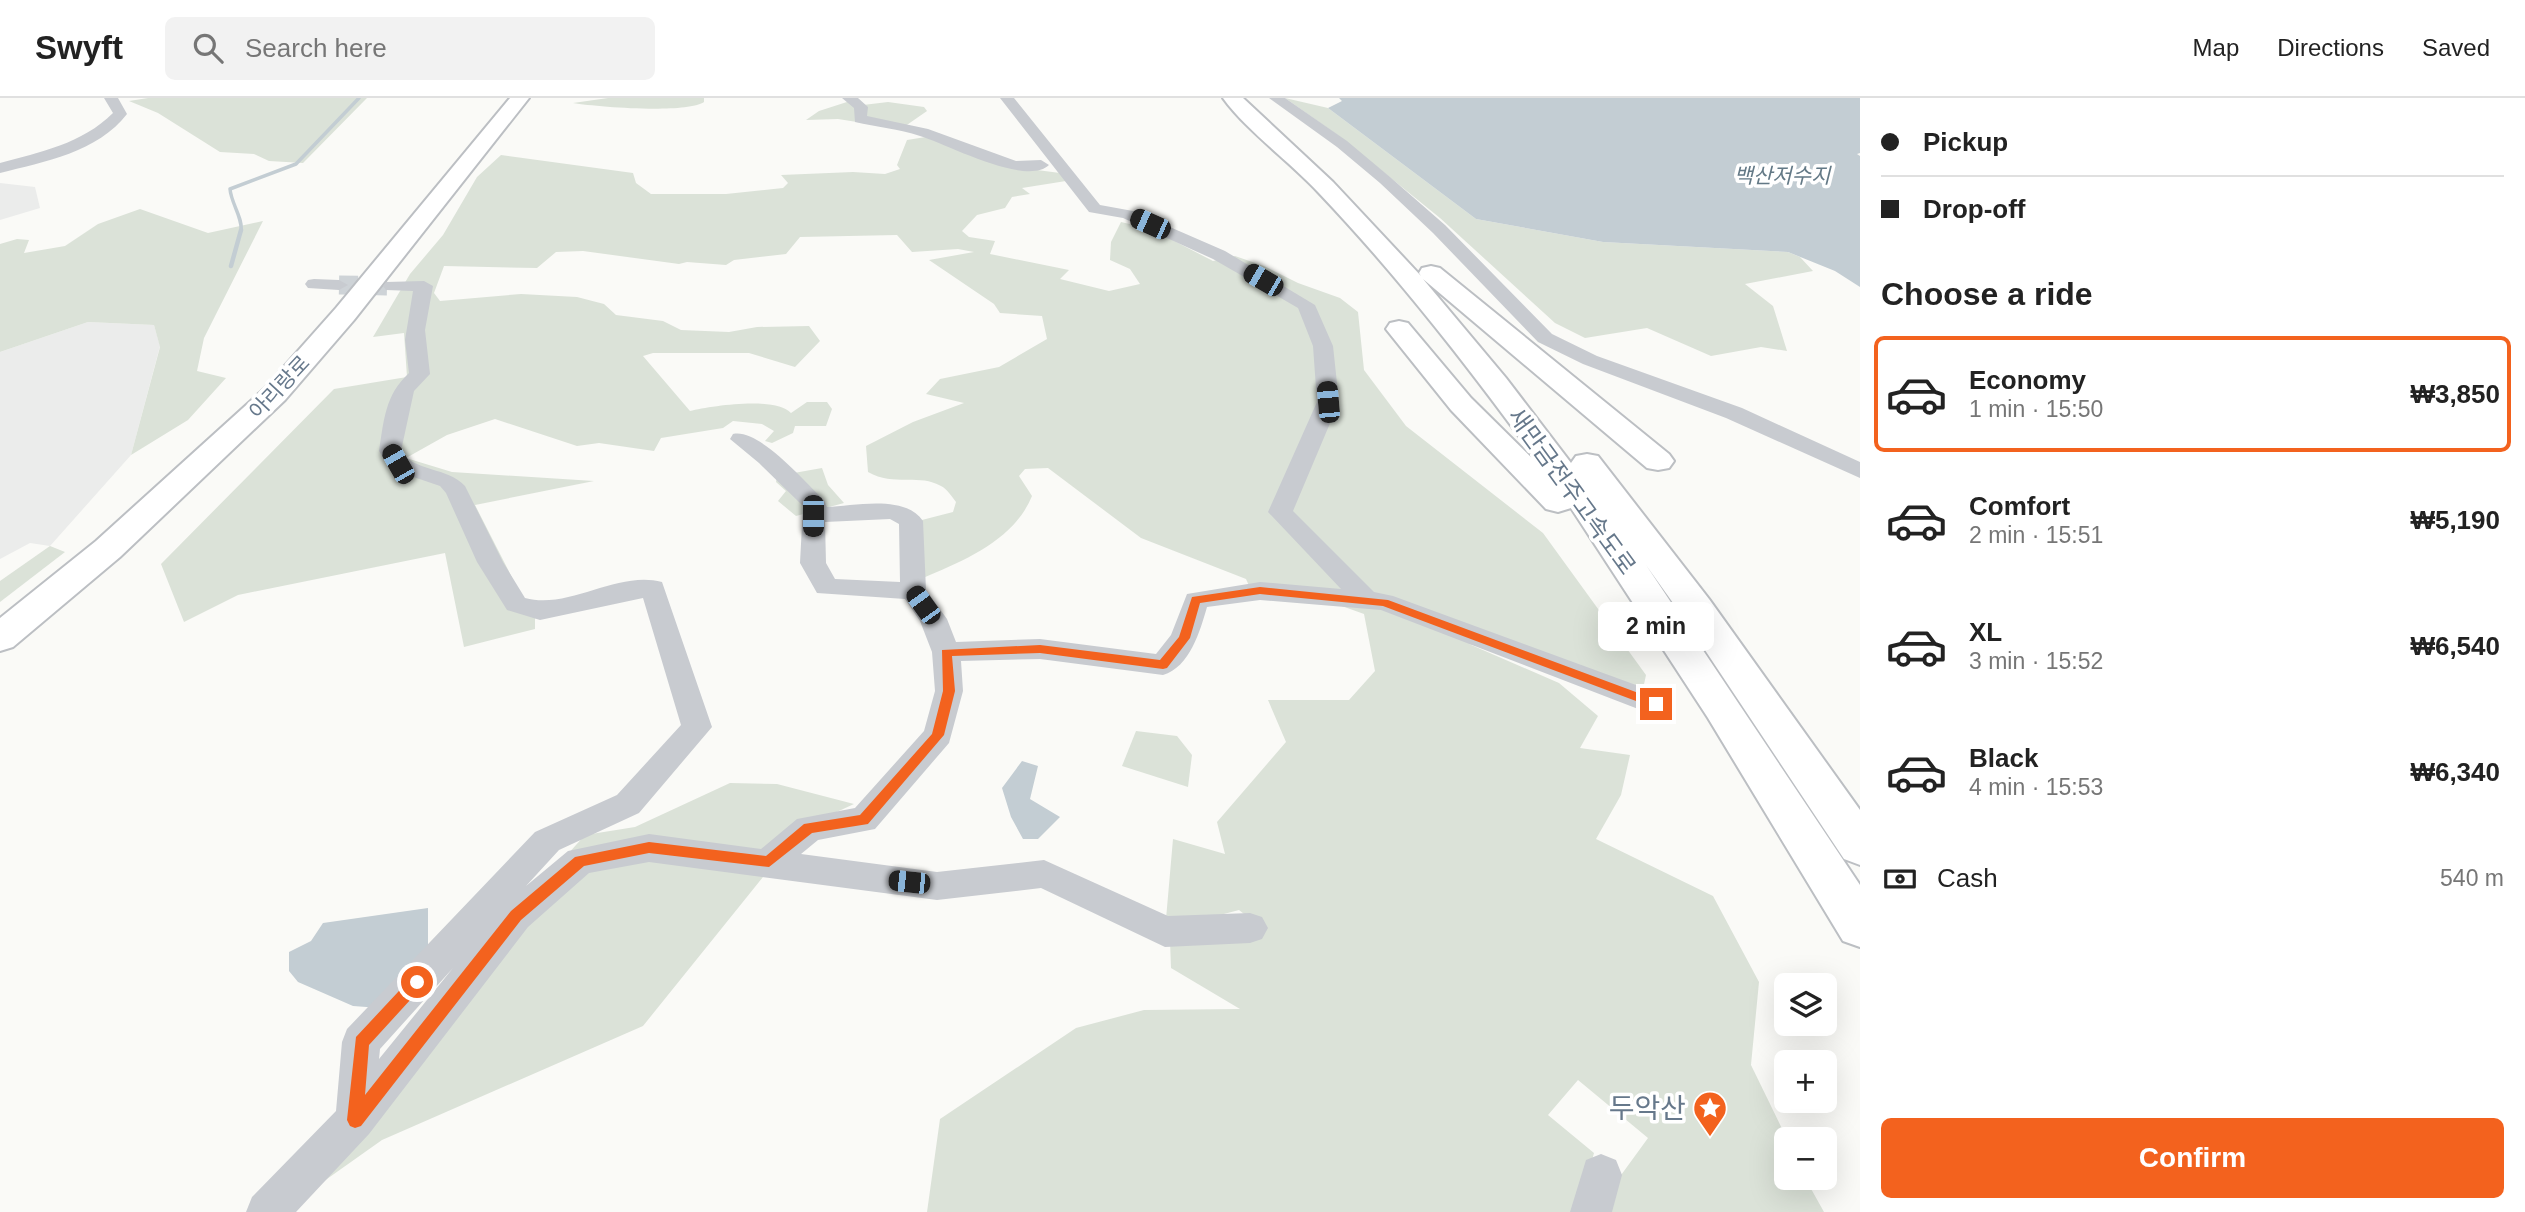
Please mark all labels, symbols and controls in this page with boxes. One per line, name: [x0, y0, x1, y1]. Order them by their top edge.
search box: [165, 17, 655, 80]
text: Swyft: [35, 29, 123, 66]
icon: search: [189, 29, 227, 67]
text: Search here: [245, 33, 387, 63]
text: Map: [2193, 34, 2239, 61]
text: Directions: [2277, 34, 2384, 61]
text: Saved: [2422, 34, 2490, 61]
text: Pickup: [1923, 127, 2008, 157]
water label: 백산저수지: [1734, 164, 1832, 187]
text: Drop-off: [1923, 194, 2026, 224]
car: [1127, 206, 1174, 242]
car: [1240, 260, 1287, 300]
text: Choose a ride: [1881, 276, 2093, 312]
street label: 아리랑로: [244, 351, 314, 423]
icon: car: [1885, 363, 1948, 426]
text: Economy: [1969, 365, 2086, 395]
text: ₩3,850: [2410, 379, 2500, 409]
car: [1316, 380, 1341, 424]
text: 1 min · 15:50: [1969, 396, 2103, 422]
street label: 새만금전주고속도로: [1503, 403, 1641, 579]
car: [379, 441, 418, 487]
icon: car: [1885, 489, 1948, 552]
text: Comfort: [1969, 491, 2070, 521]
car: [803, 495, 824, 537]
text: ₩5,190: [2410, 505, 2500, 535]
text: 2 min · 15:51: [1969, 522, 2103, 548]
car: [903, 582, 944, 628]
callout: 2 min: [1598, 602, 1714, 652]
text: 2 min: [1626, 613, 1686, 639]
icon: car: [1885, 615, 1948, 678]
text: XL: [1969, 617, 2002, 647]
text: ₩6,540: [2410, 631, 2500, 661]
text: 3 min · 15:52: [1969, 648, 2103, 674]
route end: [1640, 688, 1672, 720]
icon: car: [1885, 741, 1948, 804]
text: Black: [1969, 743, 2038, 773]
text: ₩6,340: [2410, 757, 2500, 787]
text: 4 min · 15:53: [1969, 774, 2103, 800]
icon: cash: [1881, 860, 1919, 898]
text: Cash: [1937, 863, 1998, 893]
text: 540 m: [2440, 865, 2504, 891]
car: [888, 869, 931, 895]
route start: [401, 966, 433, 998]
map controls: [1774, 973, 1837, 1190]
button: layers: [1774, 973, 1837, 1036]
button: +: [1774, 1050, 1837, 1113]
place icon: 두악산: [1691, 1089, 1729, 1138]
place label: 두악산: [1609, 1093, 1686, 1124]
button: Confirm: [1881, 1118, 2504, 1198]
button: −: [1774, 1127, 1837, 1190]

